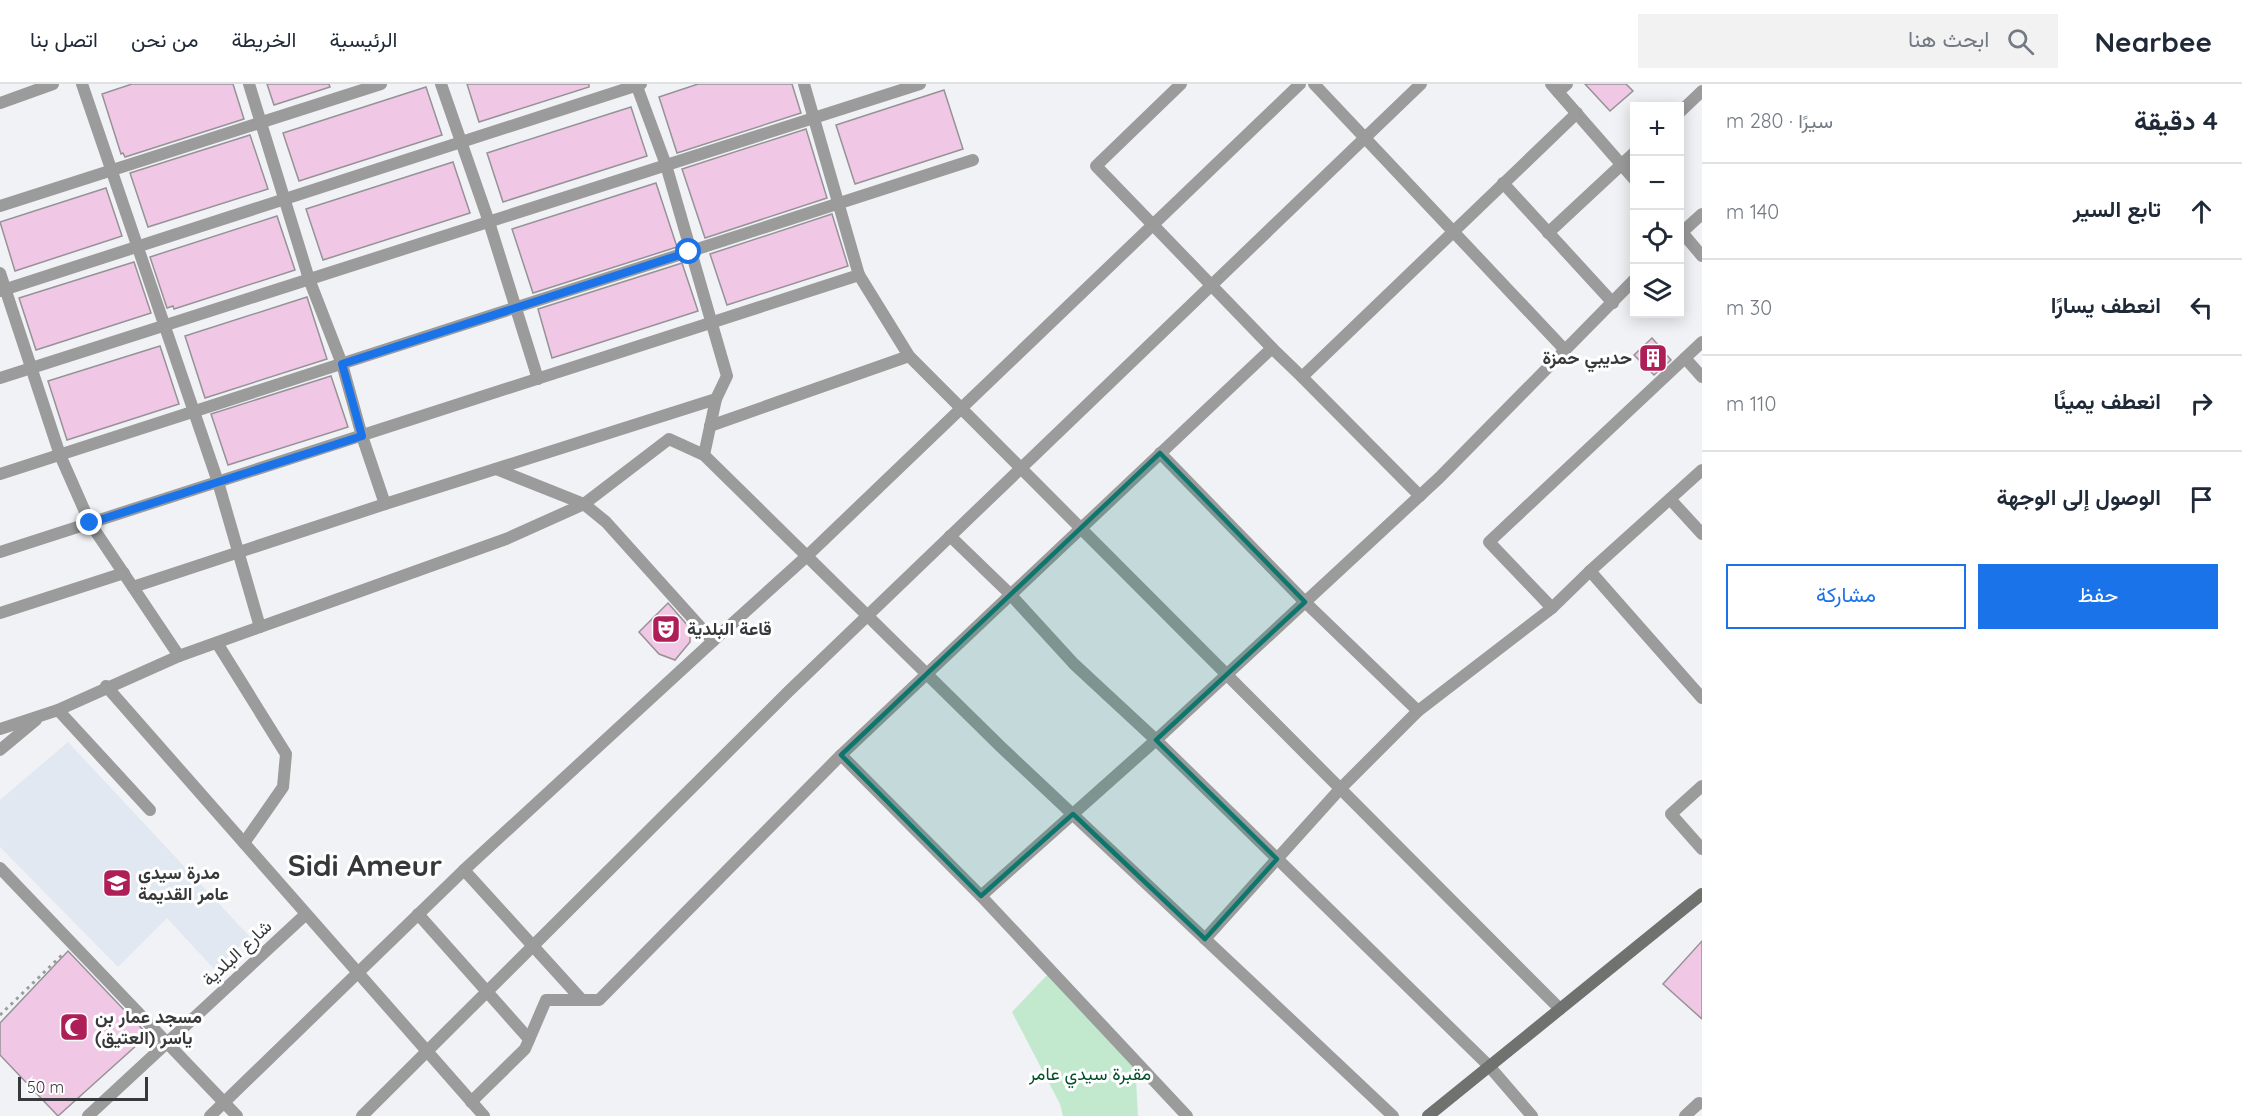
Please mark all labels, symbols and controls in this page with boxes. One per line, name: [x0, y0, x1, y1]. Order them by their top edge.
search box: [1638, 14, 2058, 68]
text: Nearbee: [2094, 24, 2212, 59]
text: ابحث هنا: [1908, 25, 1989, 53]
icon: search: [2004, 25, 2037, 58]
text: اتصل بنا: [30, 26, 98, 52]
text: من نحن: [131, 26, 198, 52]
text: الخريطة: [231, 26, 296, 52]
text: الرئيسية: [329, 26, 397, 52]
map controls: [1630, 102, 1684, 318]
button: +: [1630, 102, 1684, 156]
text: 4 دقيقة: [2134, 104, 2218, 137]
text: سيرًا · 280 m: [1726, 108, 1833, 133]
button: −: [1630, 156, 1684, 210]
text: تابع السير: [2073, 195, 2161, 223]
icon: ahead: [2185, 195, 2218, 228]
text: 140 m: [1726, 199, 1779, 224]
button: locate: [1630, 210, 1684, 264]
route start: [675, 238, 701, 264]
button: layers: [1630, 264, 1684, 318]
text: انعطف يسارًا: [2051, 291, 2161, 319]
icon: left: [2185, 291, 2218, 324]
text: 30 m: [1726, 295, 1772, 320]
building icon: حديبي حمزة: [1637, 342, 1669, 374]
place label: حديبي حمزة: [1542, 346, 1632, 373]
text: انعطف يمينًا: [2053, 387, 2161, 415]
icon: right: [2185, 387, 2218, 420]
text: 110 m: [1726, 391, 1776, 416]
text: الوصول إلى الوجهة: [1997, 483, 2161, 511]
icon: arrive: [2185, 483, 2218, 516]
route end: [76, 509, 102, 535]
button: مشاركة: [1726, 564, 1966, 629]
button: حفظ: [1978, 564, 2218, 629]
theatre icon: قاعة البلدية: [650, 613, 682, 645]
place label: قاعة البلدية: [687, 617, 772, 640]
district label: Sidi Ameur: [288, 846, 442, 884]
place label: مدرة سيدي عامر القديمة: [138, 861, 229, 905]
school or university icon: مدرة سيدي عامر القديمة: [101, 867, 133, 899]
street label: شارع البلدية: [197, 915, 277, 991]
place label: مسجد عمار بن ياسر (العتيق): [95, 1005, 202, 1049]
mosque icon: مسجد عمار بن ياسر (العتيق): [58, 1011, 90, 1043]
park label: مقبرة سيدي عامر: [1028, 1062, 1151, 1089]
scale bar: [18, 1074, 148, 1102]
text: 50 m: [27, 1077, 64, 1097]

